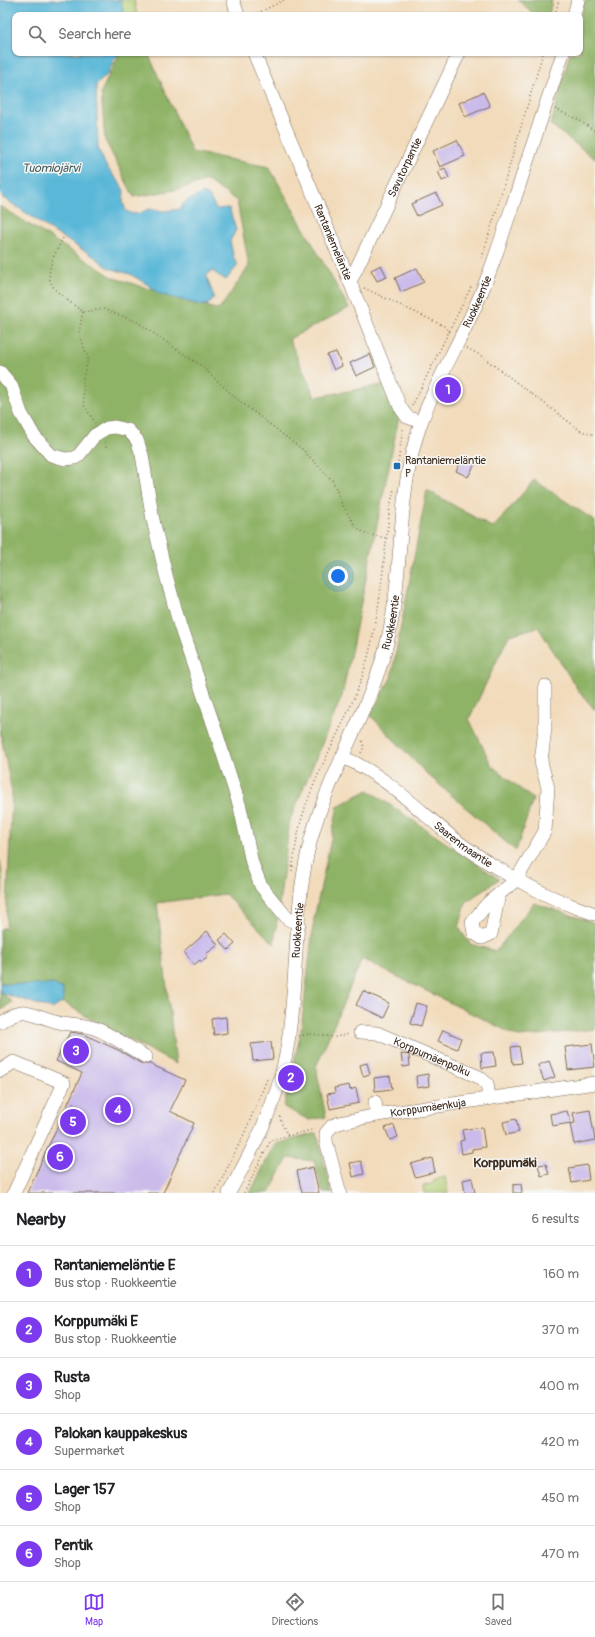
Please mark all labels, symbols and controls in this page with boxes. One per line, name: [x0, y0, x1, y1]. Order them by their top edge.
search box: [12, 12, 583, 56]
icon: search: [26, 23, 48, 45]
text: Search here: [58, 25, 131, 44]
street label: Savutorpantie: [385, 135, 425, 199]
water label: Tuomiojärvi: [22, 161, 82, 176]
street label: Rantaniemeläntie: [312, 202, 355, 282]
street label: Ruokkeentie: [460, 273, 494, 330]
pin: 1: [435, 375, 461, 405]
place label: Rantaniemeläntie P: [405, 454, 487, 480]
marker: Rantaniemeläntie P: [392, 461, 402, 471]
your location: [328, 566, 348, 586]
street label: Ruokkeentie: [379, 594, 402, 651]
street label: Saarenmaantie: [431, 818, 495, 870]
street label: Ruokkeentie: [289, 902, 306, 959]
street label: Korppumäenpolku: [392, 1034, 473, 1079]
pin: 3: [63, 1036, 89, 1066]
pin: 2: [278, 1063, 304, 1093]
pin: 4: [105, 1095, 131, 1125]
street label: Korppumäenkuja: [389, 1096, 467, 1120]
pin: 5: [60, 1107, 86, 1137]
pin: 6: [47, 1142, 73, 1172]
district label: Korppumäki: [473, 1155, 537, 1171]
text: Nearby: [16, 1209, 65, 1230]
text: 6 results: [532, 1211, 579, 1227]
text: Rantaniemeläntie E: [54, 1256, 175, 1275]
text: 1: [26, 1266, 32, 1282]
text: 160 m: [543, 1266, 579, 1282]
text: Bus stop · Ruokkeentie: [54, 1275, 176, 1291]
text: Korppumäki E: [54, 1312, 138, 1331]
text: 2: [25, 1322, 33, 1338]
text: 370 m: [542, 1322, 579, 1338]
text: Bus stop · Ruokkeentie: [54, 1331, 176, 1347]
text: Rusta: [54, 1368, 90, 1387]
text: 3: [25, 1378, 33, 1394]
text: 400 m: [539, 1378, 579, 1394]
text: Shop: [54, 1387, 81, 1403]
text: Palokan kauppakeskus: [54, 1424, 187, 1443]
text: 4: [25, 1434, 33, 1450]
text: 420 m: [541, 1434, 579, 1450]
text: Supermarket: [54, 1443, 125, 1459]
text: Lager 157: [54, 1480, 115, 1499]
text: 5: [25, 1490, 33, 1506]
text: 450 m: [541, 1490, 579, 1506]
text: Shop: [54, 1499, 81, 1515]
text: Pentik: [54, 1536, 93, 1555]
text: 6: [25, 1546, 33, 1562]
text: 470 m: [541, 1546, 579, 1562]
text: Shop: [54, 1555, 81, 1571]
tab: Map: [83, 1591, 105, 1628]
tab: Directions: [271, 1591, 318, 1628]
tab: Saved: [485, 1591, 512, 1628]

